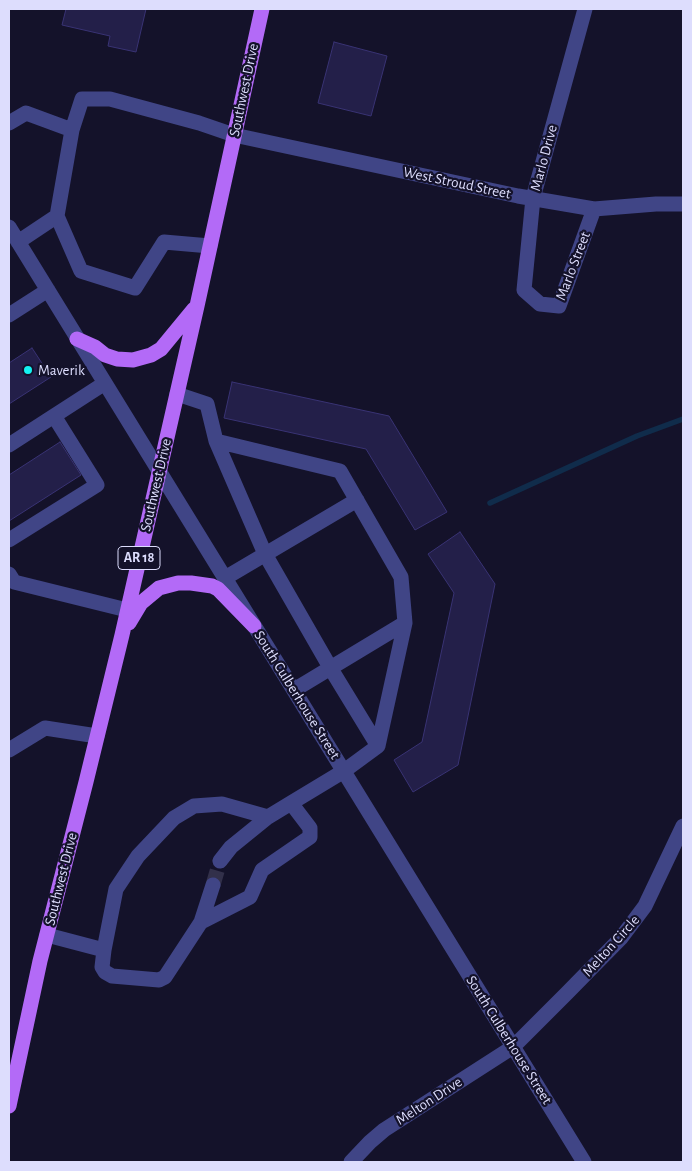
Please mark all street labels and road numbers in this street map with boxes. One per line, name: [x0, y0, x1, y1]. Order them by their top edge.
street label: Southwest Drive: [225, 42, 263, 138]
street label: Marlo Drive: [526, 123, 562, 193]
street label: West Stroud Street: [401, 163, 513, 203]
street label: Marlo Street: [552, 229, 594, 303]
street label: Southwest Drive: [137, 437, 175, 533]
road number: AR 18: [118, 546, 160, 570]
street label: South Culberhouse Street: [250, 627, 344, 763]
street label: Southwest Drive: [41, 831, 81, 927]
street label: Melton Circle: [579, 911, 643, 981]
street label: South Culberhouse Street: [462, 972, 556, 1108]
street label: Melton Drive: [392, 1073, 466, 1129]

